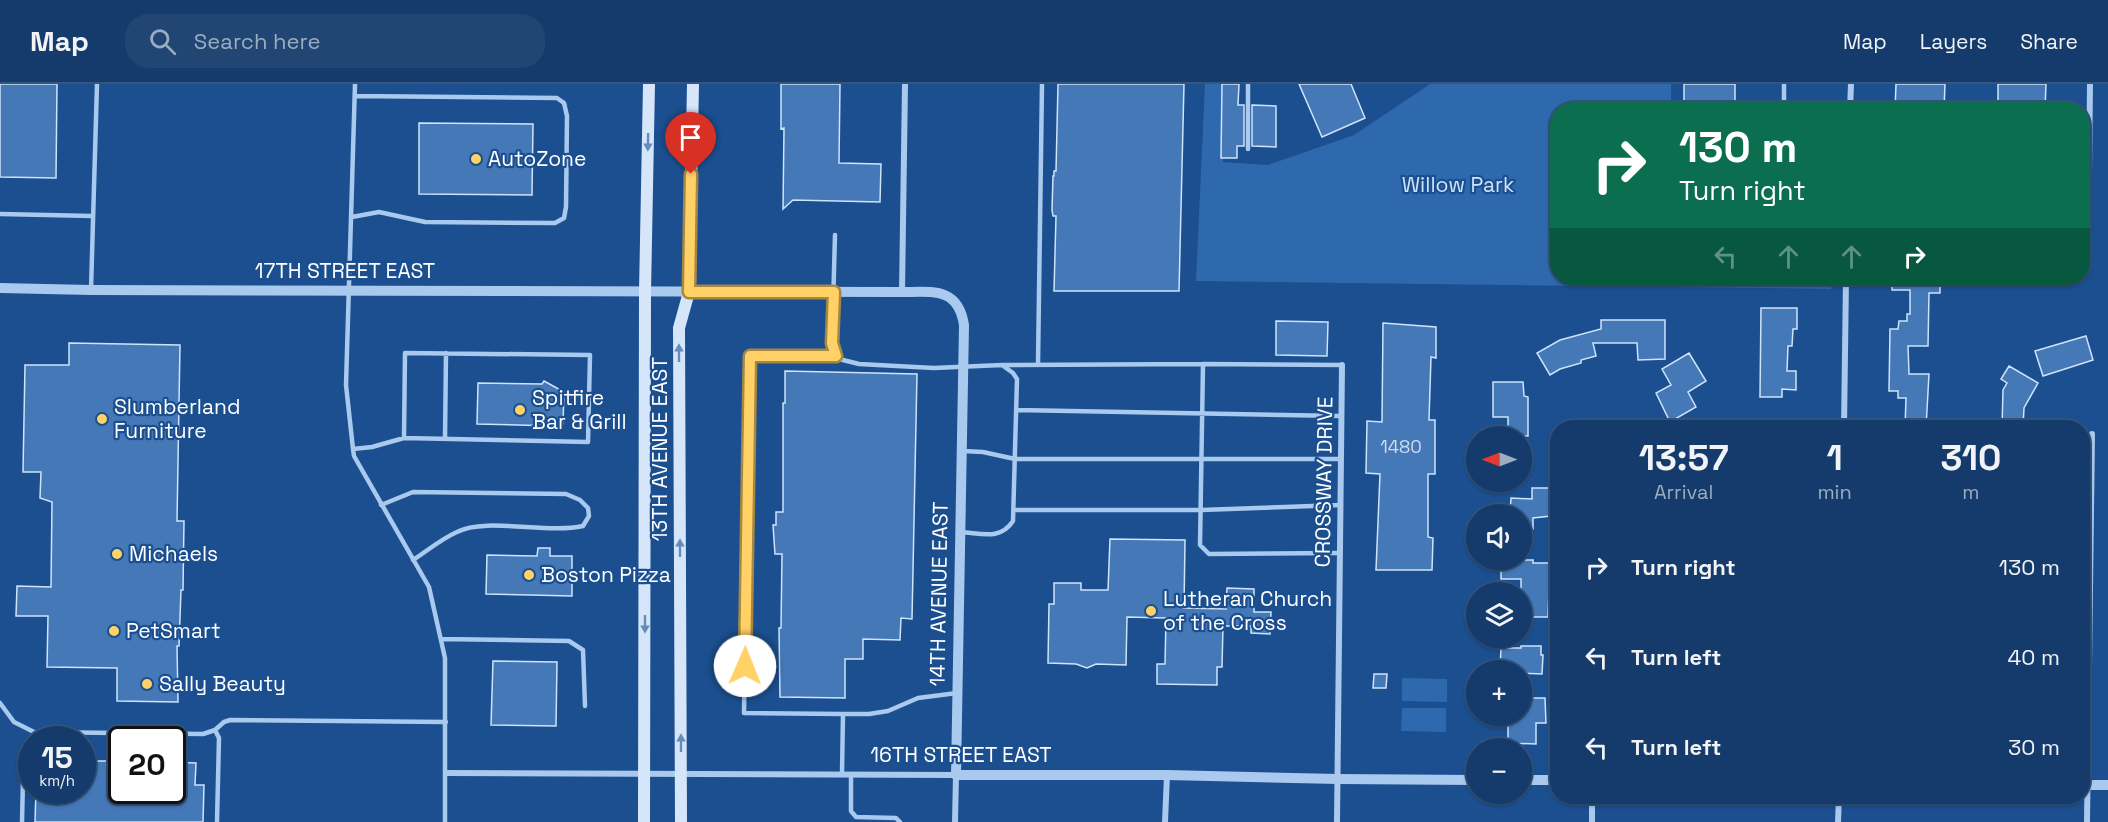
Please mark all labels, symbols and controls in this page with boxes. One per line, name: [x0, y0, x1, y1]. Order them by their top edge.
search box: [125, 14, 545, 68]
text: Map: [30, 23, 89, 59]
icon: search: [146, 25, 179, 58]
text: Search here: [194, 27, 321, 55]
text: Map: [1843, 28, 1887, 55]
text: Layers: [1920, 28, 1987, 55]
text: Share: [2020, 28, 2078, 55]
pin: [665, 112, 716, 174]
icon: arrive: [674, 121, 707, 154]
text: 130 m: [1679, 121, 1797, 174]
icon: right: [1580, 126, 1658, 204]
one-way arrow: [644, 133, 653, 152]
place label: AutoZone: [488, 145, 586, 172]
marker: AutoZone: [469, 152, 483, 166]
park label: Willow Park: [1402, 171, 1514, 198]
text: Turn right: [1679, 173, 1806, 208]
icon: left: [1709, 240, 1742, 273]
icon: ahead: [1772, 240, 1805, 273]
icon: ahead: [1835, 240, 1868, 273]
icon: right: [1898, 240, 1931, 273]
street label: 17TH STREET EAST: [255, 257, 435, 284]
one-way arrow: [674, 343, 684, 362]
street label: 13TH AVENUE EAST: [646, 357, 673, 541]
place label: Spitfire Bar & Grill: [532, 384, 627, 435]
place label: Slumberland Furniture: [114, 393, 240, 444]
street label: CROSSWAY DRIVE: [1309, 396, 1338, 568]
marker: Spitfire Bar & Grill: [513, 403, 527, 417]
marker: Slumberland Furniture: [95, 412, 109, 426]
north arrow: [1466, 426, 1532, 492]
map controls: [1466, 426, 1532, 804]
house number: 1480: [1380, 435, 1422, 458]
text: 13:57: [1639, 435, 1729, 481]
text: 1: [1826, 435, 1843, 481]
text: 310: [1940, 435, 2001, 481]
text: Arrival: [1654, 479, 1713, 505]
text: min: [1817, 479, 1852, 505]
text: m: [1962, 479, 1979, 505]
street label: 14TH AVENUE EAST: [923, 501, 954, 687]
button: sound: [1466, 504, 1532, 570]
one-way arrow: [675, 538, 685, 557]
place label: Michaels: [129, 540, 218, 567]
marker: Michaels: [110, 547, 124, 561]
icon: right: [1580, 551, 1613, 584]
text: Turn right: [1631, 553, 1736, 581]
text: 130 m: [1999, 553, 2060, 581]
place label: Boston Pizza: [541, 561, 671, 588]
marker: Boston Pizza: [522, 568, 536, 582]
button: layers: [1466, 582, 1532, 648]
place label: Lutheran Church of the Cross: [1163, 585, 1332, 636]
marker: Lutheran Church of the Cross: [1144, 604, 1158, 618]
one-way arrow: [640, 614, 650, 633]
place label: PetSmart: [126, 617, 221, 644]
marker: PetSmart: [107, 624, 121, 638]
position arrow: [713, 634, 777, 698]
icon: left: [1580, 641, 1613, 674]
text: Turn left: [1631, 643, 1721, 671]
text: 40 m: [2008, 643, 2060, 671]
button: +: [1466, 660, 1532, 726]
place label: Sally Beauty: [159, 670, 286, 697]
marker: Sally Beauty: [140, 677, 154, 691]
speed limit sign: 20: [108, 726, 186, 804]
icon: left: [1580, 731, 1613, 764]
one-way arrow: [676, 733, 686, 752]
text: Turn left: [1631, 733, 1721, 761]
text: 30 m: [2008, 733, 2060, 761]
text: 15: [41, 738, 73, 777]
button: −: [1466, 738, 1532, 804]
street label: 16TH STREET EAST: [870, 741, 1052, 768]
text: km/h: [39, 771, 75, 790]

